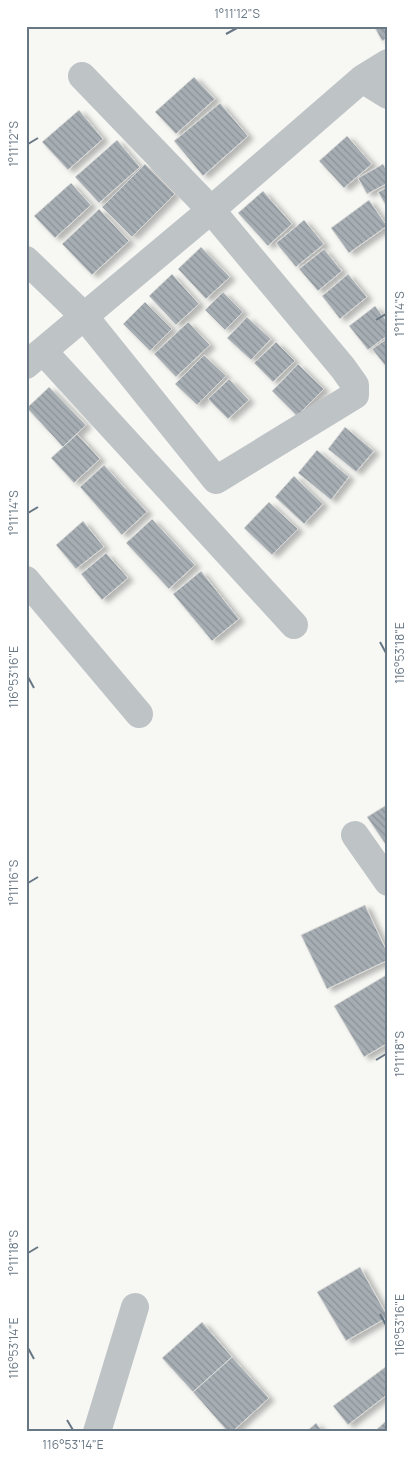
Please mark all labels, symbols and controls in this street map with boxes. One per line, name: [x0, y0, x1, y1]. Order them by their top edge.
text: 1°11'12"S: [214, 5, 260, 22]
text: 1°11'12"S: [5, 121, 22, 167]
text: 1°11'14"S: [391, 291, 408, 337]
text: 1°11'14"S: [5, 490, 22, 536]
text: 116°53'18"E: [391, 622, 408, 684]
text: 116°53'16"E: [5, 646, 22, 708]
text: 1°11'16"S: [5, 860, 22, 906]
text: 1°11'18"S: [391, 1031, 408, 1077]
text: 1°11'18"S: [5, 1230, 22, 1276]
text: 116°53'16"E: [391, 1294, 408, 1356]
text: 116°53'14"E: [5, 1317, 22, 1379]
text: 116°53'14"E: [42, 1436, 104, 1453]

